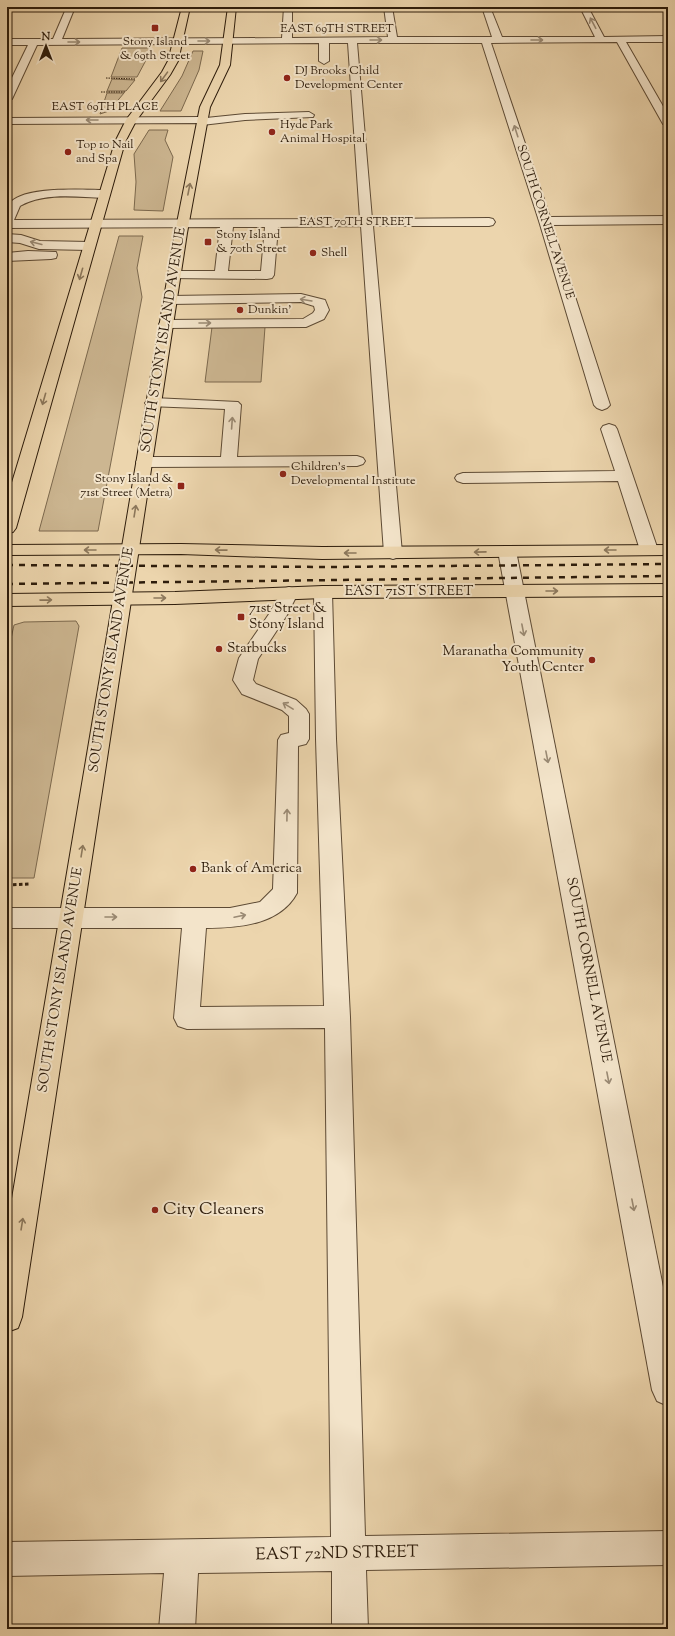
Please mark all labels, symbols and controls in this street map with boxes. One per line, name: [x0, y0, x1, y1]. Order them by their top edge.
one-way arrow: [588, 17, 596, 29]
street label: EAST 69TH STREET: [280, 20, 394, 38]
marker: Stony Island & 69th Street: [150, 23, 160, 33]
north arrow: [26, 26, 66, 66]
text: N: [41, 29, 51, 45]
place label: Stony Island & 69th Street: [120, 33, 190, 65]
one-way arrow: [369, 36, 382, 44]
one-way arrow: [530, 36, 543, 44]
one-way arrow: [197, 37, 210, 45]
one-way arrow: [67, 38, 80, 46]
place label: DJ Brooks Child Development Center: [295, 62, 403, 94]
one-way arrow: [160, 72, 168, 83]
marker: DJ Brooks Child Development Center: [282, 73, 292, 83]
street label: EAST 69TH PLACE: [52, 98, 159, 116]
one-way arrow: [86, 116, 99, 124]
place label: Hyde Park Animal Hospital: [280, 116, 366, 148]
one-way arrow: [511, 125, 519, 137]
marker: Hyde Park Animal Hospital: [267, 127, 277, 137]
place label: Top 10 Nail and Spa: [76, 136, 134, 168]
street label: SOUTH CORNELL AVENUE: [511, 142, 579, 302]
marker: Top 10 Nail and Spa: [63, 147, 73, 157]
one-way arrow: [185, 183, 193, 196]
street label: EAST 70TH STREET: [299, 213, 413, 231]
street label: SOUTH STONY ISLAND AVENUE: [136, 225, 192, 454]
place label: Stony Island & 70th Street: [216, 226, 287, 258]
marker: Stony Island & 70th Street: [203, 237, 213, 247]
one-way arrow: [30, 239, 43, 246]
place label: Shell: [321, 244, 348, 262]
marker: Shell: [308, 248, 318, 258]
one-way arrow: [77, 268, 84, 281]
one-way arrow: [300, 295, 313, 303]
place label: Dunkin': [248, 301, 291, 319]
marker: Dunkin': [235, 305, 245, 315]
one-way arrow: [198, 320, 211, 327]
one-way arrow: [40, 393, 47, 406]
one-way arrow: [228, 417, 235, 430]
place label: Children's Developmental Institute: [291, 458, 416, 490]
marker: Children's Developmental Institute: [278, 469, 288, 479]
place label: Stony Island & 71st Street (Metra): [80, 470, 174, 502]
marker: Stony Island & 71st Street (Metra): [176, 481, 186, 491]
one-way arrow: [132, 505, 140, 518]
street label: SOUTH STONY ISLAND AVENUE: [84, 545, 140, 774]
one-way arrow: [84, 546, 97, 554]
one-way arrow: [215, 546, 228, 554]
one-way arrow: [604, 546, 617, 554]
one-way arrow: [474, 548, 487, 555]
one-way arrow: [344, 549, 357, 557]
street label: EAST 71ST STREET: [345, 582, 474, 602]
one-way arrow: [545, 587, 558, 595]
one-way arrow: [153, 594, 166, 602]
one-way arrow: [39, 596, 52, 603]
place label: 71st Street & Stony Island: [249, 599, 327, 635]
marker: 71st Street & Stony Island: [236, 612, 246, 622]
one-way arrow: [519, 623, 527, 636]
place label: Starbucks: [227, 639, 287, 659]
place label: Maranatha Community Youth Center: [443, 642, 585, 678]
marker: Starbucks: [214, 644, 224, 654]
marker: Maranatha Community Youth Center: [587, 655, 597, 665]
one-way arrow: [282, 701, 294, 709]
one-way arrow: [544, 750, 552, 763]
one-way arrow: [283, 809, 291, 822]
one-way arrow: [78, 845, 86, 858]
place label: Bank of America: [201, 859, 302, 879]
marker: Bank of America: [188, 864, 198, 874]
street label: SOUTH STONY ISLAND AVENUE: [33, 865, 89, 1094]
street label: SOUTH CORNELL AVENUE: [560, 876, 616, 1065]
one-way arrow: [234, 912, 247, 920]
one-way arrow: [104, 913, 117, 921]
one-way arrow: [605, 1071, 613, 1084]
place label: City Cleaners: [163, 1198, 264, 1222]
one-way arrow: [629, 1198, 637, 1211]
marker: City Cleaners: [150, 1205, 160, 1215]
one-way arrow: [18, 1218, 26, 1231]
street label: EAST 72ND STREET: [255, 1541, 419, 1567]

